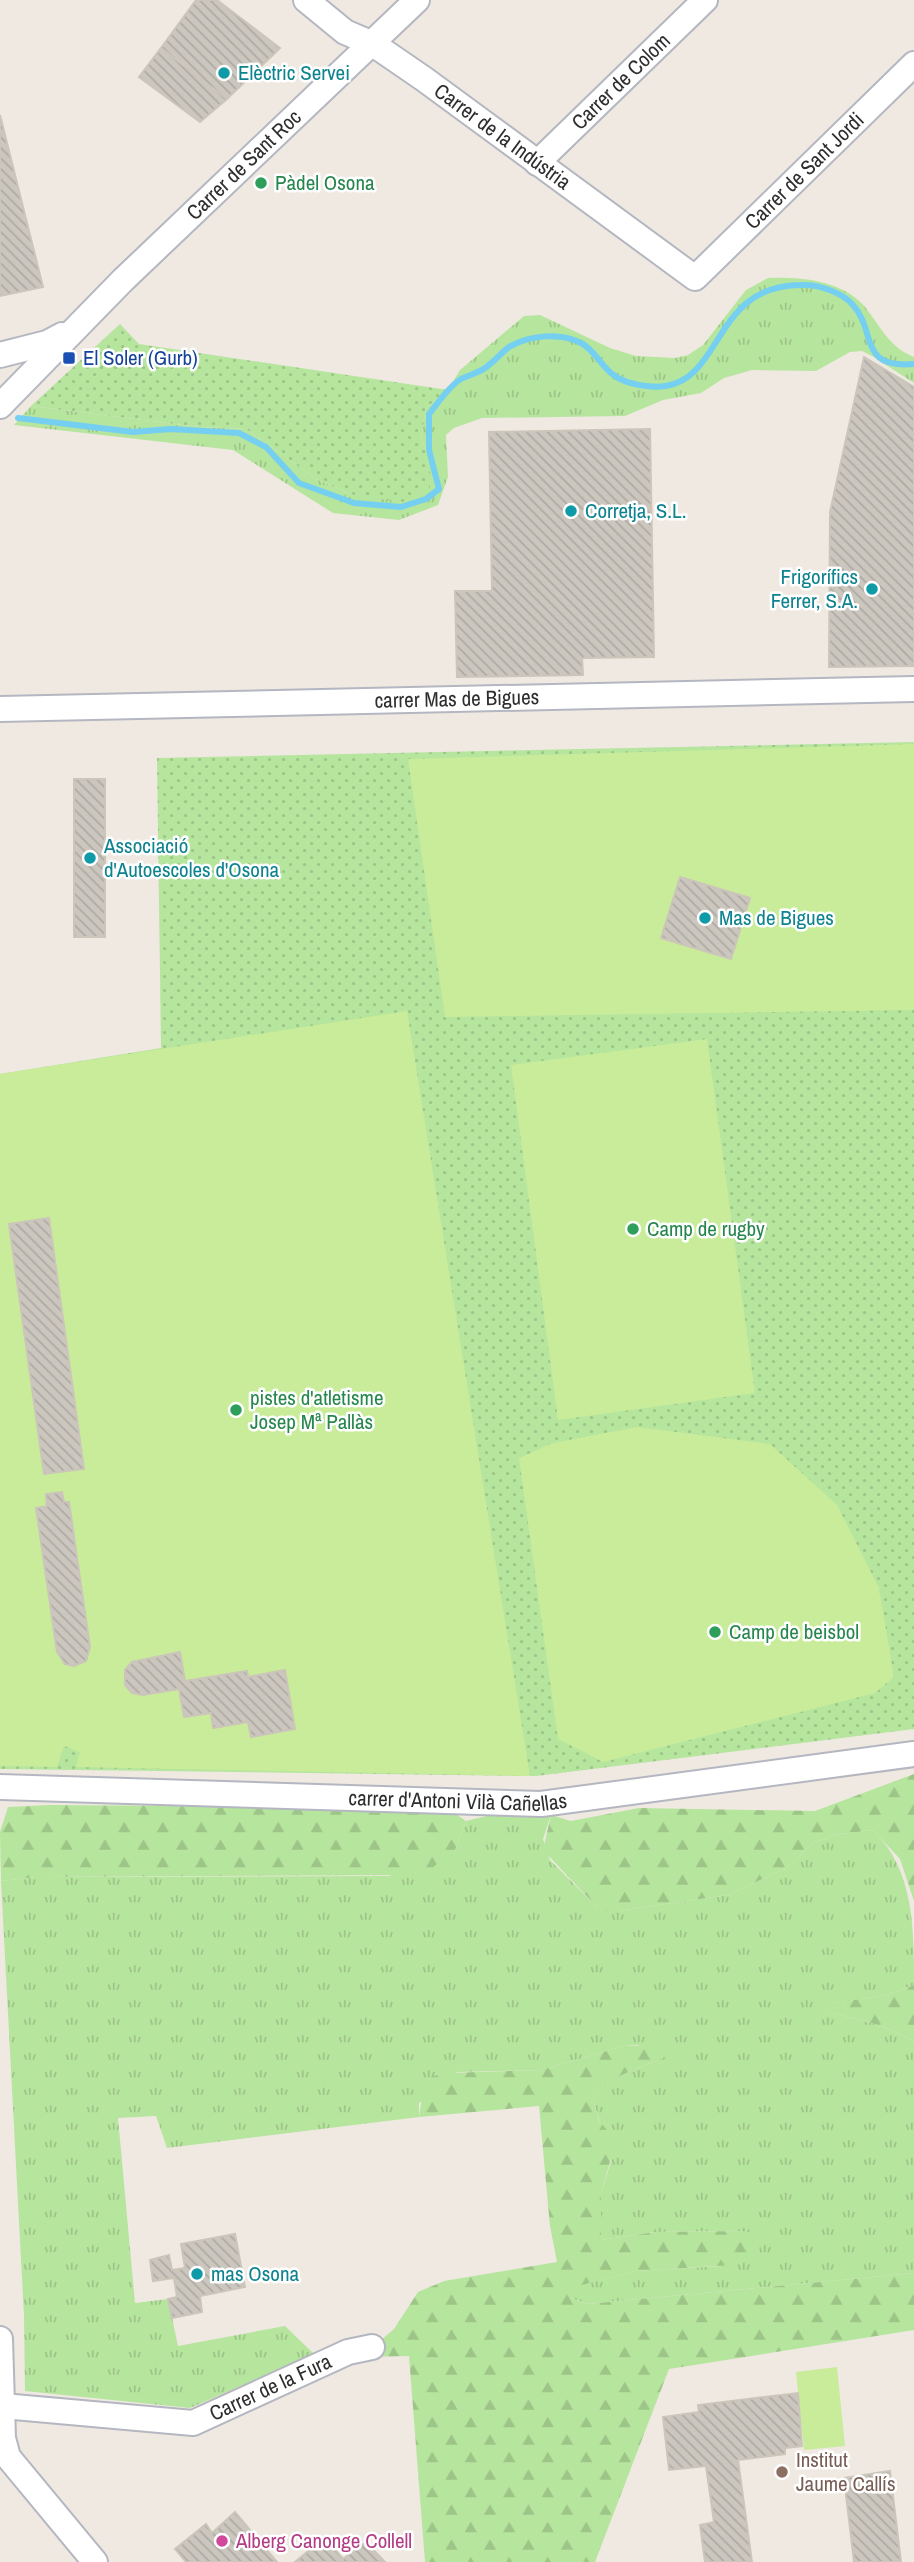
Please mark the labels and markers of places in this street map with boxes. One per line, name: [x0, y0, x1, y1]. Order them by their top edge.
place label: Elèctric Servei: [238, 58, 350, 87]
marker: Elèctric Servei: [216, 65, 232, 81]
place label: Pàdel Osona: [275, 168, 375, 197]
marker: Pàdel Osona: [253, 175, 269, 191]
place label: El Soler (Gurb): [83, 343, 198, 372]
marker: El Soler (Gurb): [61, 350, 77, 366]
place label: Corretja, S.L.: [585, 496, 686, 525]
marker: Corretja, S.L.: [563, 503, 579, 519]
place label: Frigorífics Ferrer, S.A.: [771, 562, 858, 615]
marker: Frigorífics Ferrer, S.A.: [864, 581, 880, 597]
place label: Associació d'Autoescoles d'Osona: [103, 831, 280, 884]
marker: Associació d'Autoescoles d'Osona: [82, 850, 98, 866]
place label: Mas de Bigues: [719, 903, 834, 932]
marker: Mas de Bigues: [697, 910, 713, 926]
place label: Camp de rugby: [647, 1214, 765, 1243]
marker: Camp de rugby: [625, 1221, 641, 1237]
place label: pistes d'atletisme Josep Mª Pallàs: [250, 1383, 383, 1436]
marker: pistes d'atletisme Josep Mª Pallàs: [228, 1402, 244, 1418]
place label: Camp de beisbol: [729, 1617, 859, 1646]
marker: Camp de beisbol: [707, 1624, 723, 1640]
place label: mas Osona: [211, 2259, 299, 2288]
marker: mas Osona: [189, 2266, 205, 2282]
place label: Institut Jaume Callís: [796, 2445, 896, 2498]
marker: Institut Jaume Callís: [774, 2464, 790, 2480]
place label: Alberg Canonge Collell: [235, 2526, 412, 2555]
marker: Alberg Canonge Collell: [214, 2533, 230, 2549]

